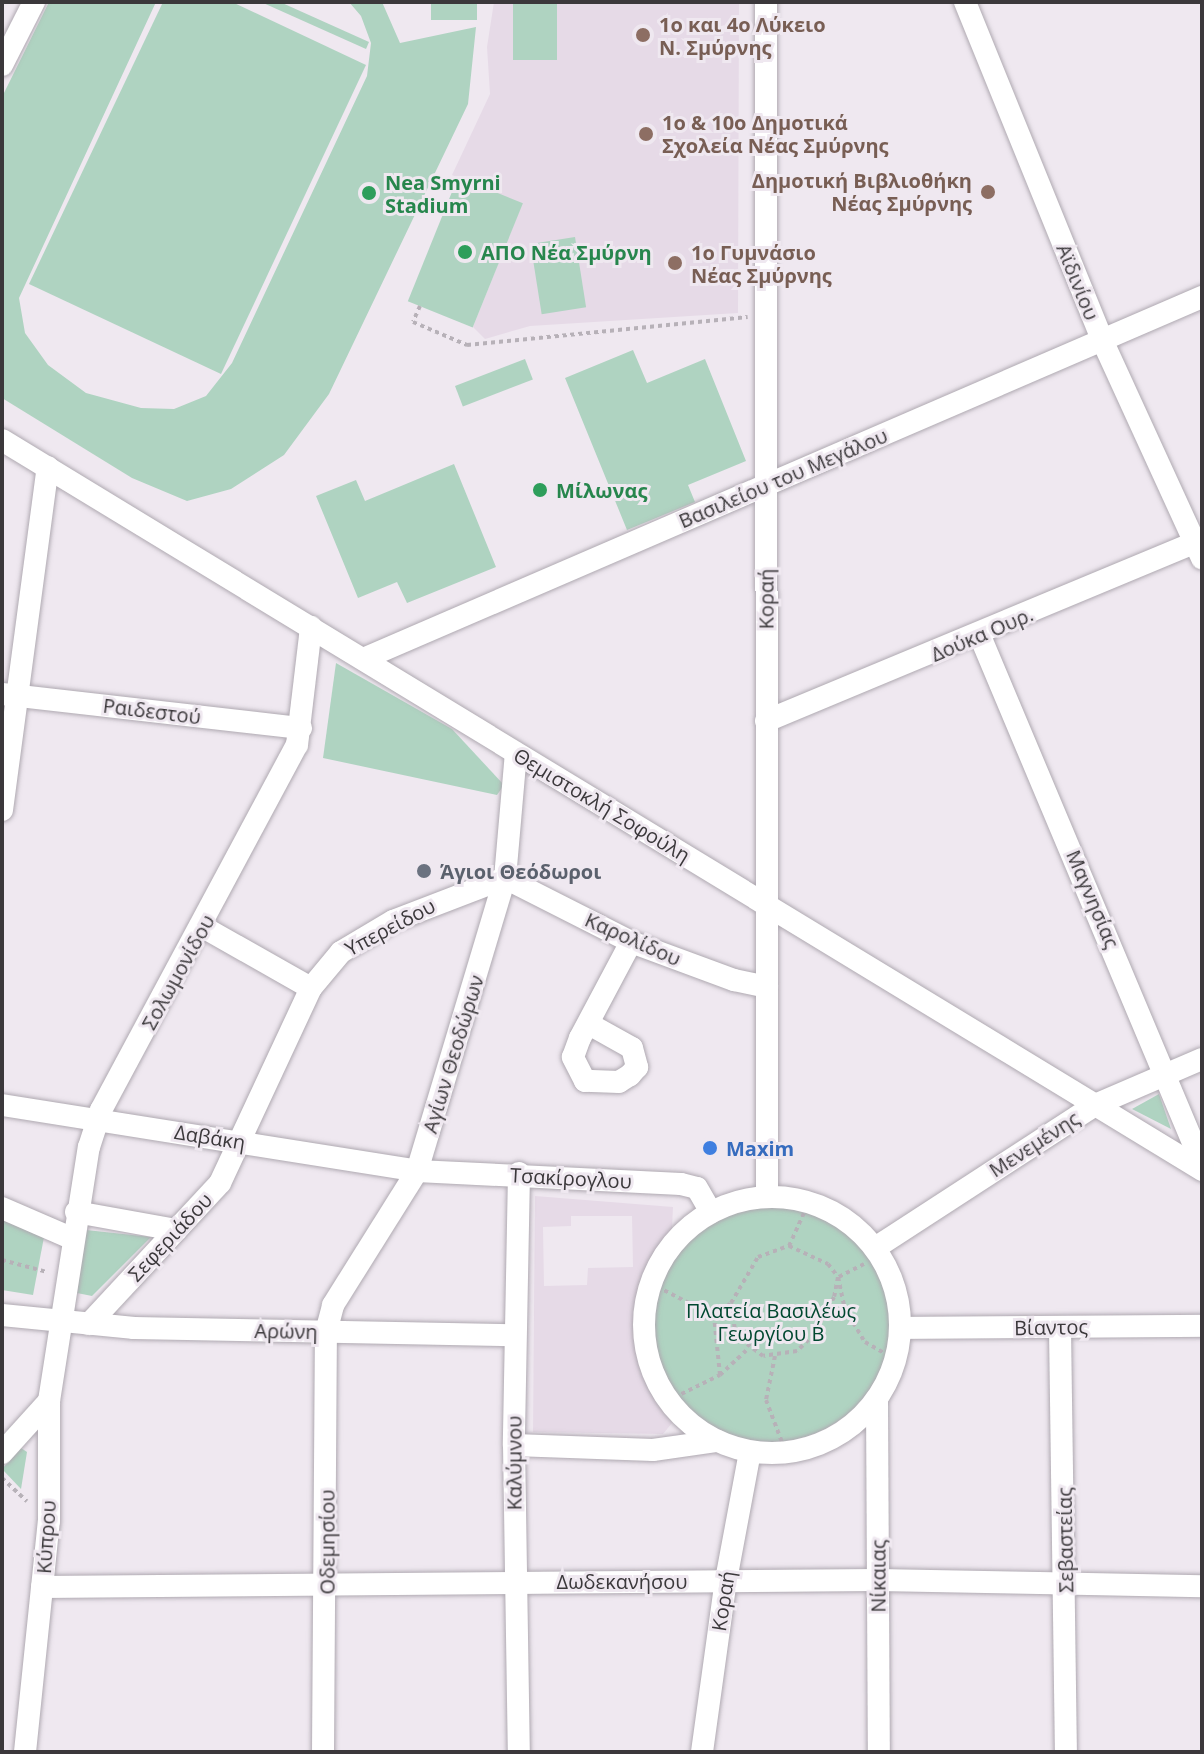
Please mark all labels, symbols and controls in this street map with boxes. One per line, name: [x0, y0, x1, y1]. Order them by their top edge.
place label: 1ο και 4ο Λύκειο Ν. Σμύρνης: [659, 12, 826, 59]
marker: 1ο και 4ο Λύκειο Ν. Σμύρνης: [634, 26, 652, 44]
place label: 1ο & 10ο Δημοτικά Σχολεία Νέας Σμύρνης: [662, 110, 889, 157]
marker: 1ο & 10ο Δημοτικά Σχολεία Νέας Σμύρνης: [637, 125, 655, 143]
place label: Δημοτική Βιβλιοθήκη Νέας Σμύρνης: [752, 168, 972, 215]
place label: Nea Smyrni Stadium: [385, 170, 501, 217]
marker: Δημοτική Βιβλιοθήκη Νέας Σμύρνης: [979, 183, 997, 201]
marker: Nea Smyrni Stadium: [360, 184, 378, 202]
place label: ΑΠΟ Νέα Σμύρνη: [481, 240, 652, 264]
place label: 1ο Γυμνάσιο Νέας Σμύρνης: [691, 240, 832, 287]
street label: Αϊδινίου: [1052, 240, 1104, 324]
marker: ΑΠΟ Νέα Σμύρνη: [456, 243, 474, 261]
marker: 1ο Γυμνάσιο Νέας Σμύρνης: [666, 254, 684, 272]
street label: Βασιλείου του Μεγάλου: [675, 423, 891, 533]
place label: Μίλωνας: [556, 478, 647, 502]
marker: Μίλωνας: [531, 481, 549, 499]
street label: Κοραή: [754, 569, 778, 629]
street label: Δούκα Ουρ.: [927, 602, 1037, 666]
street label: Ραιδεστού: [102, 693, 202, 729]
street label: Θεμιστοκλή Σοφούλη: [509, 743, 695, 867]
street label: Μαγνησίας: [1062, 846, 1124, 952]
place label: Άγιοι Θεόδωροι: [440, 859, 601, 883]
marker: Άγιοι Θεόδωροι: [415, 862, 433, 880]
street label: Υπερείδου: [341, 893, 439, 961]
street label: Καρολίδου: [581, 907, 685, 971]
street label: Σολωμονίδου: [137, 910, 219, 1034]
street label: Αγίων Θεοδώρων: [418, 972, 488, 1136]
street label: Μενεμένης: [984, 1106, 1084, 1182]
street label: Δαβάκη: [173, 1120, 247, 1154]
place label: Maxim: [726, 1136, 794, 1160]
marker: Maxim: [701, 1139, 719, 1157]
street label: Τσακίρογλου: [509, 1163, 633, 1193]
street label: Σεφεριάδου: [123, 1188, 217, 1286]
park label: Πλατεία Βασιλέως Γεωργίου Β΄: [686, 1299, 856, 1346]
street label: Βίαντος: [1014, 1314, 1088, 1340]
street label: Αρώνη: [254, 1318, 318, 1344]
street label: Καλύμνου: [502, 1416, 526, 1510]
street label: Σεβαστείας: [1052, 1487, 1078, 1593]
street label: Οδεμησίου: [315, 1490, 339, 1594]
street label: Κύπρου: [31, 1499, 61, 1575]
street label: Νίκαιας: [866, 1539, 890, 1613]
street label: Δωδεκανήσου: [557, 1569, 687, 1593]
street label: Κοραή: [706, 1569, 740, 1633]

